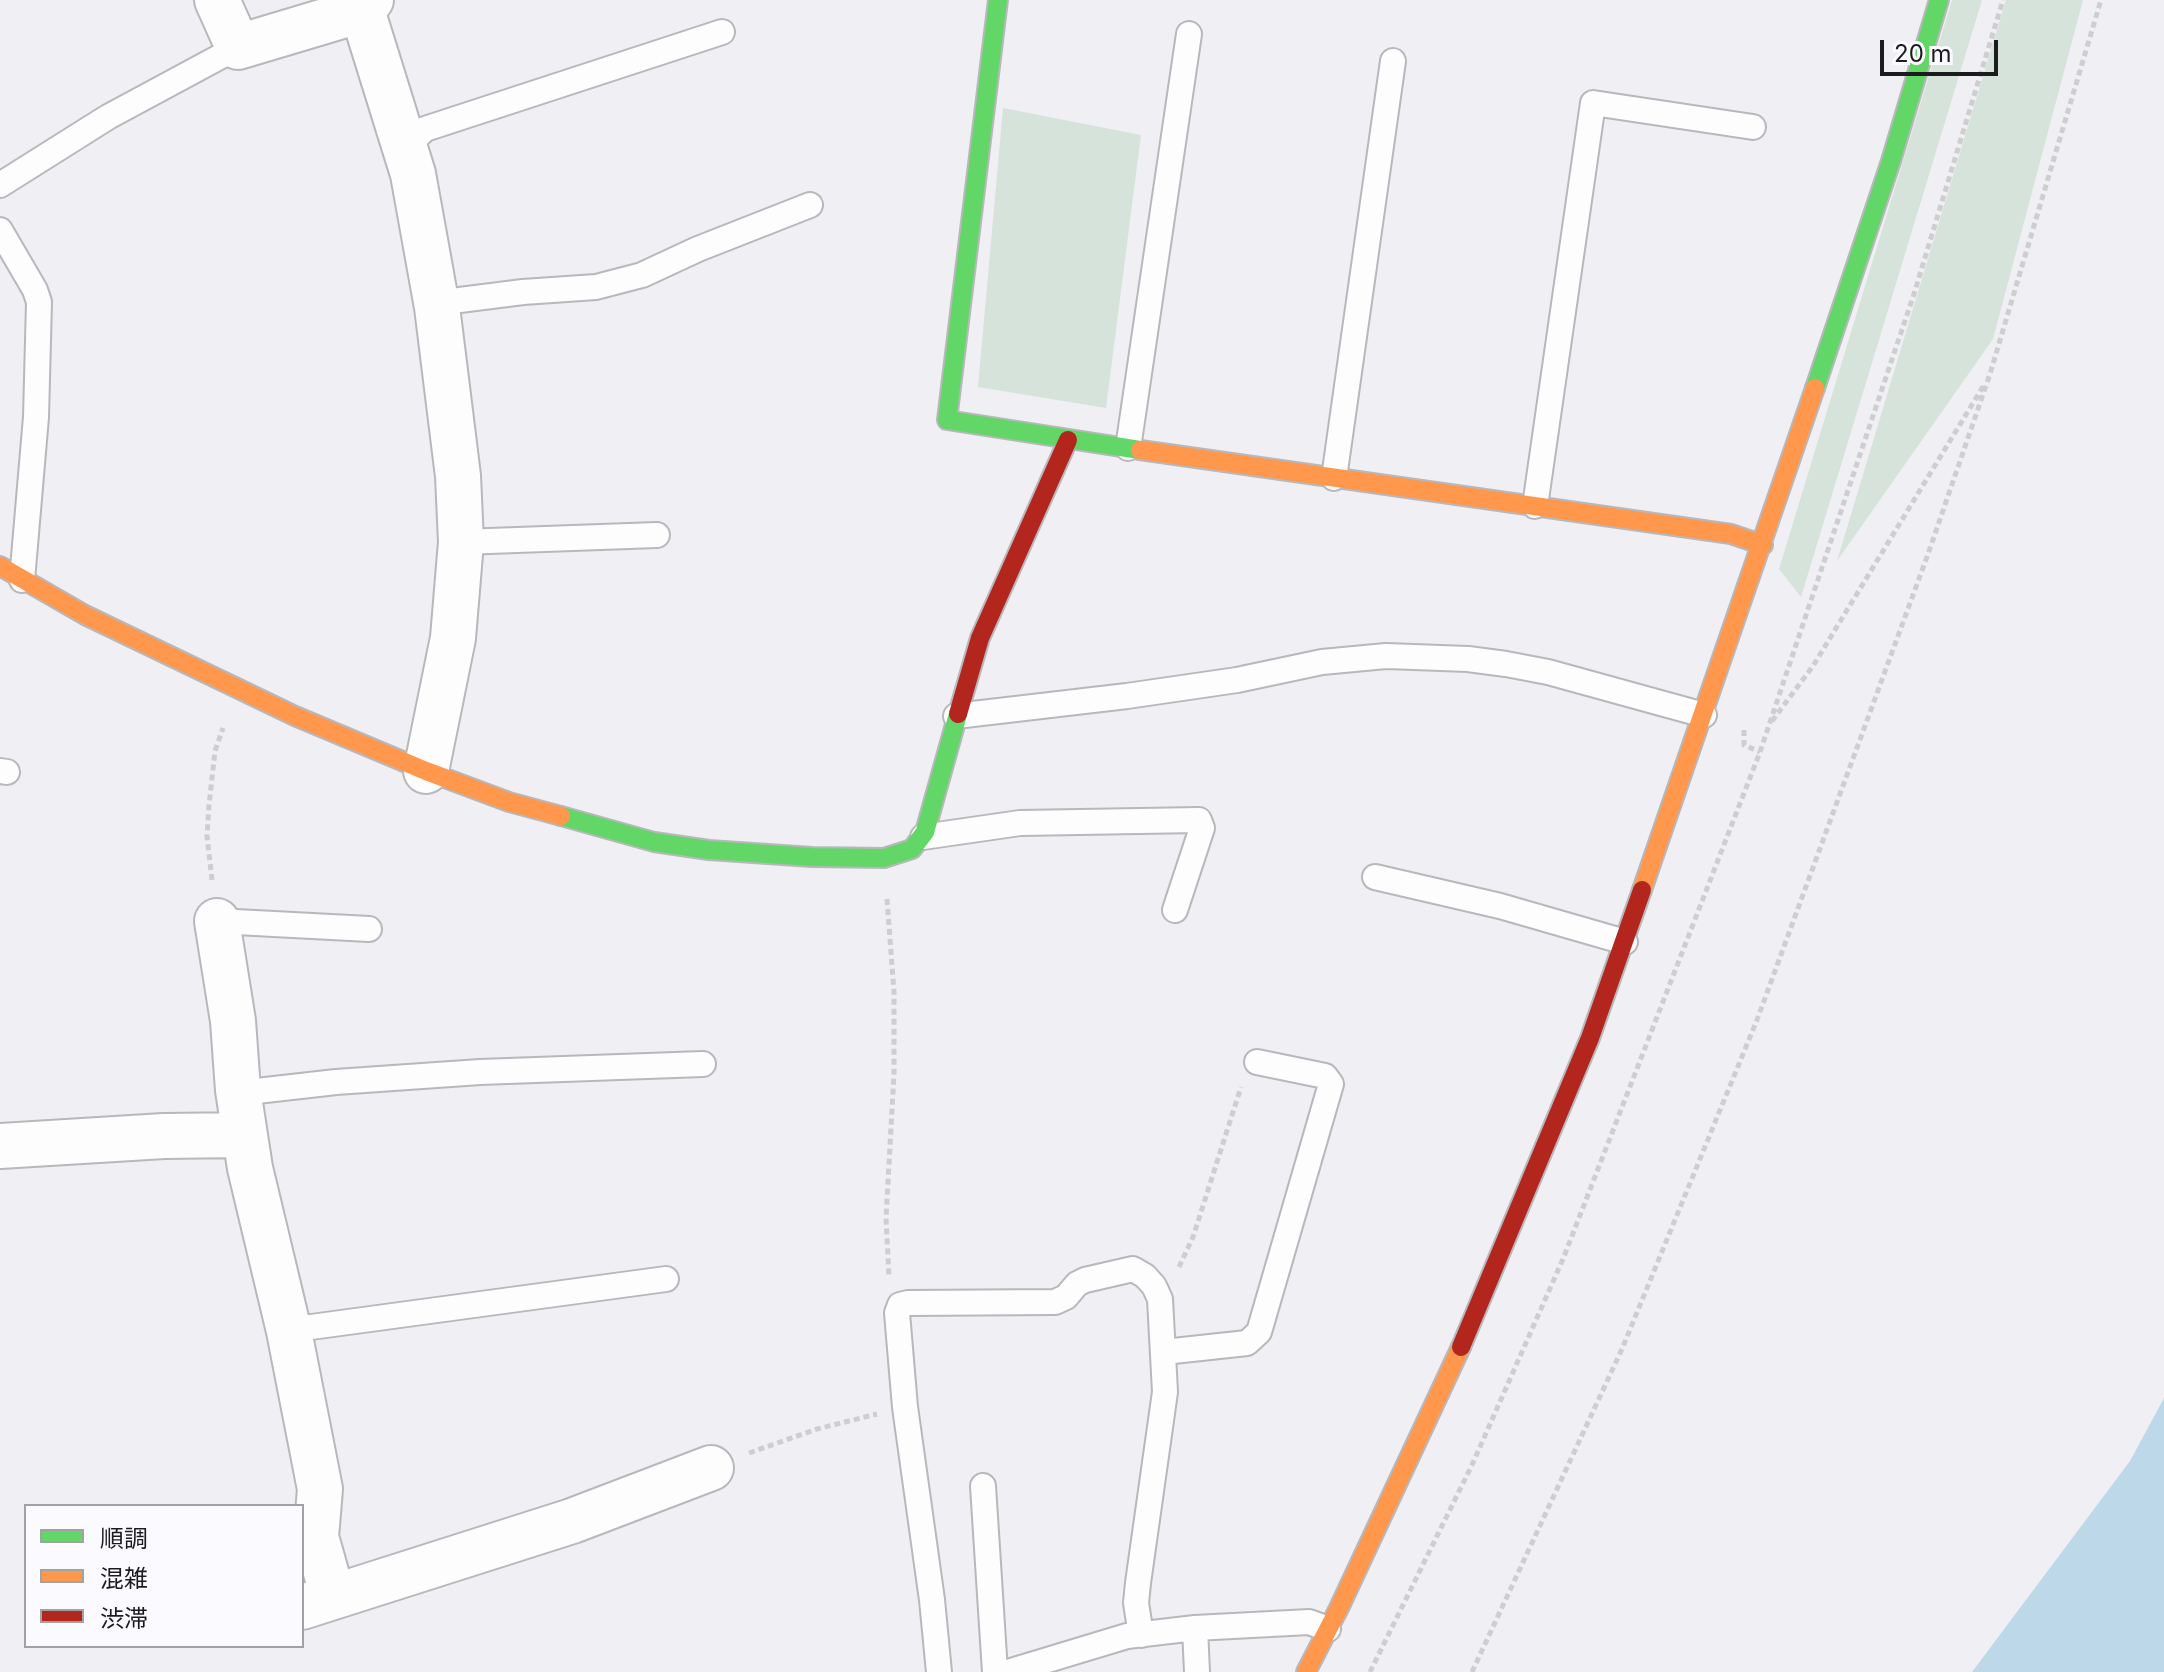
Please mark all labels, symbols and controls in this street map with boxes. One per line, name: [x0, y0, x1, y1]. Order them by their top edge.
scale bar: [1884, 24, 2002, 74]
text: 20 m: [1894, 39, 1952, 68]
legend: [24, 1504, 304, 1648]
text: 順調: [100, 1524, 148, 1553]
text: 混雑: [100, 1564, 148, 1593]
text: 渋滞: [100, 1604, 148, 1633]

